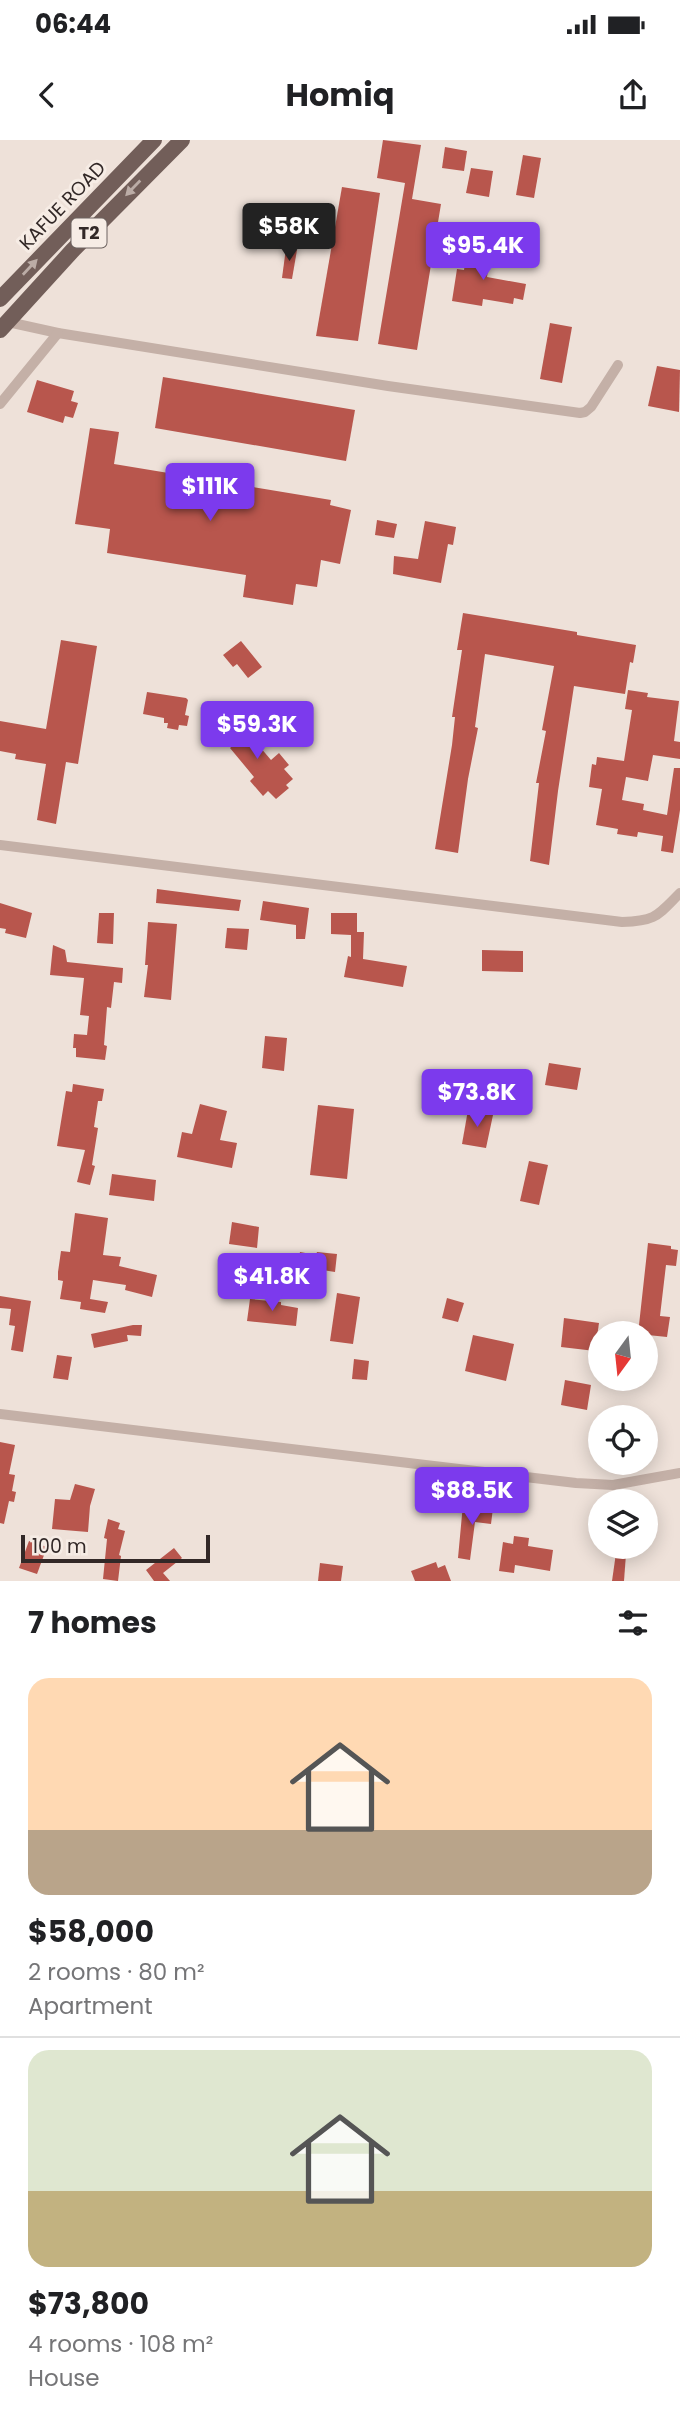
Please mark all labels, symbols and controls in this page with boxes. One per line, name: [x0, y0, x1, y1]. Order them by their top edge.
text: 06:44: [35, 6, 111, 42]
text: Homiq: [286, 72, 394, 117]
icon: back: [28, 76, 66, 114]
icon: share: [614, 76, 652, 114]
street label: KAFUE ROAD: [13, 155, 112, 256]
one-way arrow: [126, 179, 142, 196]
pin: $58K: [248, 204, 330, 263]
text: $58K: [258, 210, 320, 242]
road number: T2: [72, 218, 106, 248]
pin: $95.4K: [426, 222, 540, 282]
text: $95.4K: [442, 229, 524, 261]
one-way arrow: [22, 259, 38, 276]
pin: $111K: [161, 464, 259, 523]
text: $111K: [181, 470, 239, 502]
pin: $59.3K: [200, 702, 314, 761]
text: $59.3K: [217, 708, 297, 740]
pin: $73.8K: [420, 1070, 534, 1129]
text: $73.8K: [438, 1076, 516, 1108]
pin: $41.8K: [215, 1254, 329, 1313]
text: $41.8K: [234, 1260, 310, 1292]
north arrow: [588, 1321, 658, 1391]
map controls: [588, 1321, 658, 1559]
button: locate: [588, 1405, 658, 1475]
pin: $88.5K: [415, 1468, 529, 1527]
text: $88.5K: [431, 1474, 513, 1506]
button: layers: [588, 1489, 658, 1559]
scale bar: [21, 1532, 210, 1564]
text: 100 m: [32, 1533, 87, 1560]
text: 7 homes: [28, 1601, 157, 1644]
icon: filters: [614, 1604, 652, 1642]
icon: home: [277, 1724, 403, 1850]
text: $58,000: [28, 1910, 154, 1953]
text: 2 rooms · 80 m²: [28, 1956, 205, 1988]
text: Apartment: [28, 1990, 153, 2022]
icon: home: [277, 2096, 403, 2222]
text: $73,800: [28, 2282, 149, 2325]
text: 4 rooms · 108 m²: [28, 2328, 213, 2360]
text: House: [28, 2362, 100, 2394]

